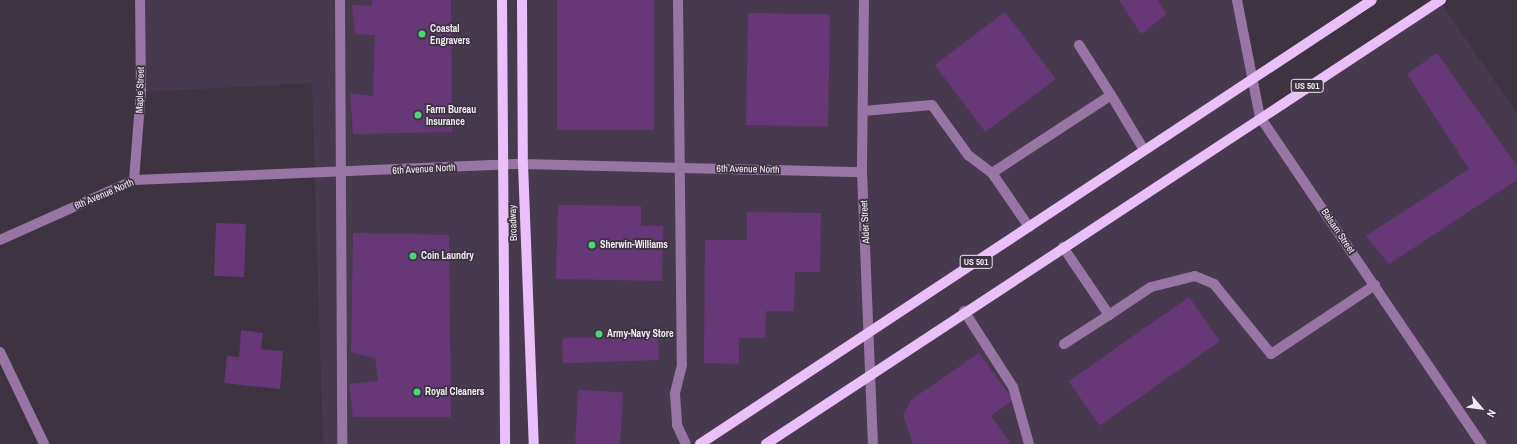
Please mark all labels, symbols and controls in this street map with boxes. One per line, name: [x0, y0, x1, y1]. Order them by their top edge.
place label: Coastal Engravers: [430, 22, 470, 46]
marker: Coastal Engravers: [417, 29, 427, 39]
street label: Maple Street: [133, 67, 147, 113]
road number: US 501: [1290, 79, 1324, 93]
place label: Farm Bureau Insurance: [426, 103, 476, 126]
marker: Farm Bureau Insurance: [413, 110, 423, 120]
street label: 6th Avenue North: [392, 161, 456, 177]
street label: 6th Avenue North: [716, 162, 780, 176]
street label: 6th Avenue North: [72, 176, 136, 212]
street label: Alder Street: [858, 200, 872, 244]
street label: Broadway: [506, 205, 520, 241]
street label: Balsam Street: [1319, 206, 1357, 256]
place label: Sherwin-Williams: [600, 239, 668, 251]
marker: Sherwin-Williams: [587, 240, 597, 250]
place label: Coin Laundry: [421, 250, 474, 262]
marker: Coin Laundry: [408, 251, 418, 261]
road number: US 501: [959, 255, 993, 269]
place label: Army-Navy Store: [607, 328, 674, 340]
marker: Army-Navy Store: [594, 329, 604, 339]
place label: Royal Cleaners: [425, 386, 484, 398]
marker: Royal Cleaners: [412, 387, 422, 397]
north arrow: [1461, 388, 1501, 428]
text: N: [1484, 407, 1499, 420]

